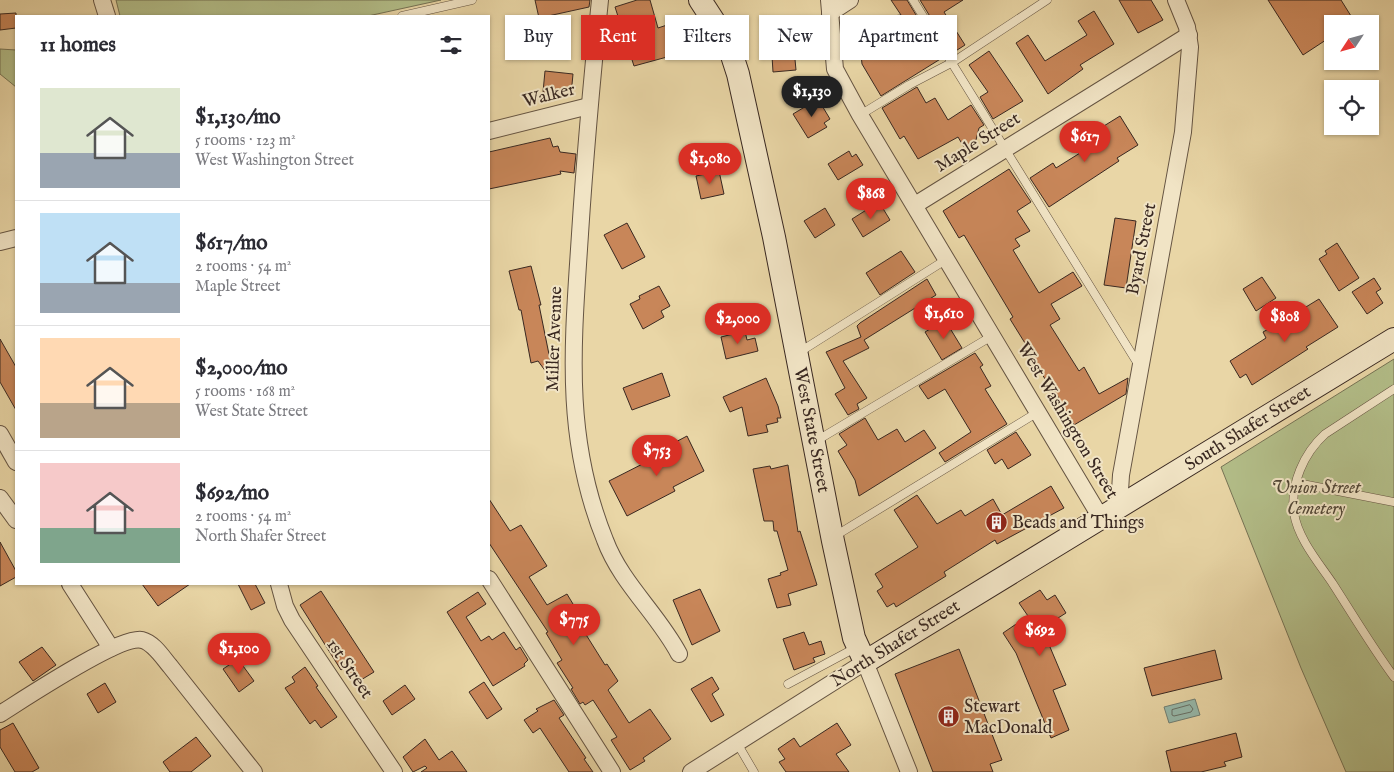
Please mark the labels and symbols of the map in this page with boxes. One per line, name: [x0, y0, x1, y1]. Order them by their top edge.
north arrow: [1324, 15, 1379, 70]
pin: $1,130: [771, 76, 853, 118]
street label: Walker: [520, 78, 578, 114]
street label: Maple Street: [931, 108, 1025, 178]
pin: $617: [1055, 120, 1115, 163]
pin: $1,080: [669, 142, 751, 185]
pin: $868: [841, 178, 901, 220]
street label: Byard Street: [1122, 201, 1162, 297]
street label: Miller Avenue: [542, 286, 568, 392]
pin: $1,610: [903, 298, 985, 340]
pin: $808: [1255, 300, 1315, 343]
pin: $2,000: [697, 302, 779, 345]
street label: West Washington Street: [1011, 338, 1123, 504]
street label: West State Street: [788, 365, 834, 495]
street label: South Shafer Street: [1181, 381, 1315, 477]
pin: $753: [627, 434, 687, 477]
park label: Union Street Cemetery: [1271, 477, 1362, 521]
building icon: Beads and Things: [984, 511, 1008, 535]
place label: Beads and Things: [1012, 512, 1144, 535]
street label: North Shafer Street: [827, 595, 965, 693]
pin: $775: [544, 604, 604, 646]
pin: $692: [1010, 614, 1070, 657]
pin: $1,100: [198, 632, 280, 675]
street label: 1st Street: [320, 634, 378, 704]
place label: Stewart MacDonald: [964, 696, 1053, 740]
building icon: Stewart MacDonald: [936, 705, 960, 729]

